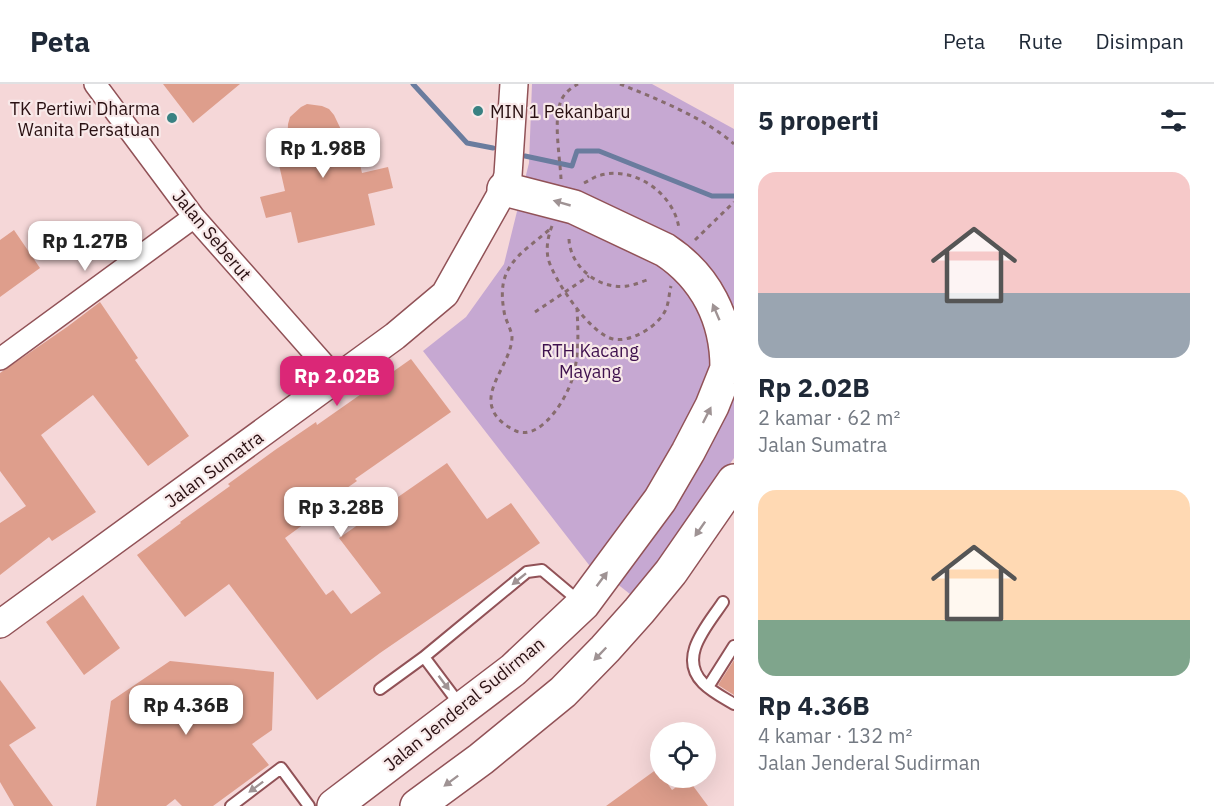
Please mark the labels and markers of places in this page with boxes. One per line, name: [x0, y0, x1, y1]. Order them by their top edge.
place label: TK Pertiwi Dharma Wanita Persatuan: [10, 97, 160, 141]
place label: MIN 1 Pekanbaru: [490, 100, 630, 123]
marker: MIN 1 Pekanbaru: [471, 104, 485, 118]
marker: TK Pertiwi Dharma Wanita Persatuan: [165, 111, 179, 125]
pin: Rp 1.98B: [261, 128, 385, 179]
pin: Rp 1.27B: [23, 221, 147, 272]
pin: Rp 2.02B: [275, 356, 399, 407]
pin: Rp 3.28B: [279, 487, 403, 538]
pin: Rp 4.36B: [124, 685, 248, 736]

